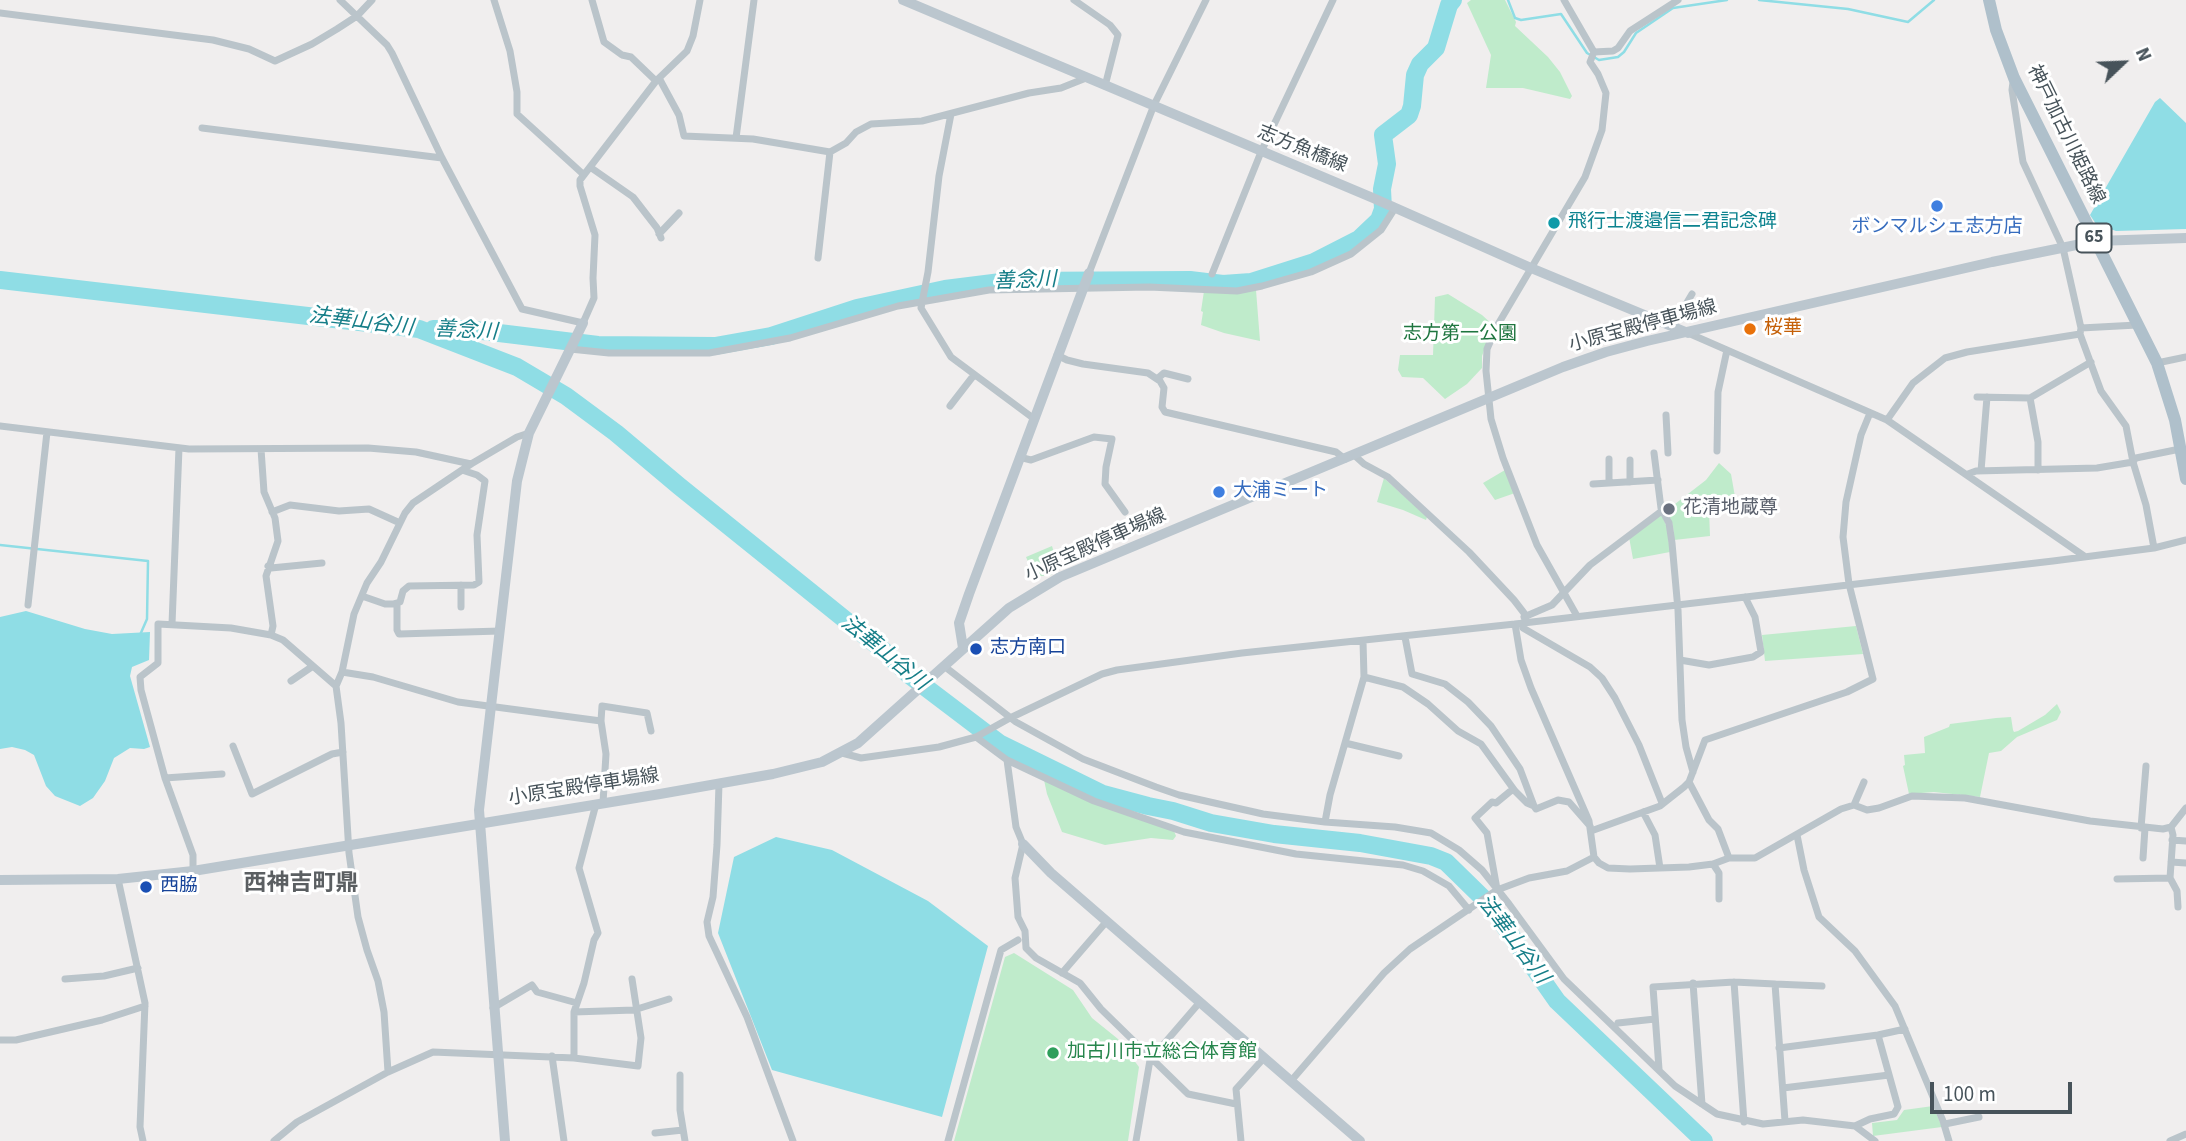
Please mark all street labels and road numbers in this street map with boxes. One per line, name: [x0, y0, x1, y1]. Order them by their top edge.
street label: 神戸加古川姫路線: [2021, 62, 2109, 208]
street label: 志方魚橋線: [1254, 122, 1350, 178]
road number: 65: [2076, 224, 2112, 252]
street label: 小原宝殿停車場線: [1567, 296, 1719, 358]
street label: 小原宝殿停車場線: [1022, 505, 1170, 587]
street label: 小原宝殿停車場線: [507, 765, 661, 811]

